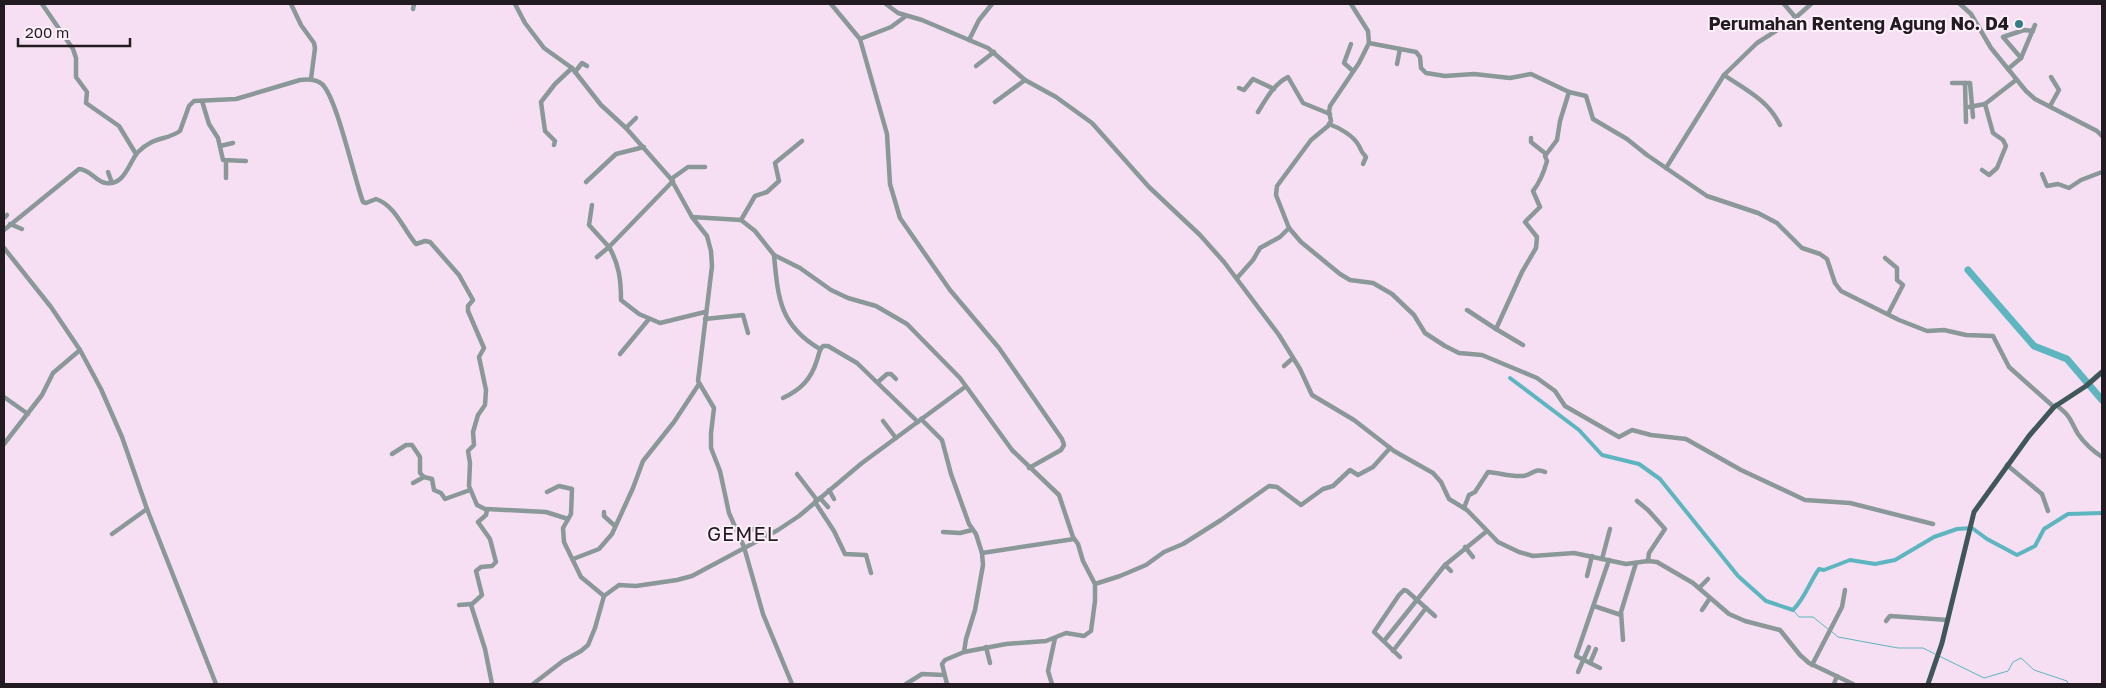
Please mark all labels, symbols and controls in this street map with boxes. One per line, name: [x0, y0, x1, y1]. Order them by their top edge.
place label: Perumahan Renteng Agung No. D4: [1708, 12, 2009, 34]
scale bar: [18, 15, 130, 47]
marker: Perumahan Renteng Agung No. D4: [2013, 18, 2025, 30]
text: 200 m: [25, 23, 69, 41]
district label: GEMEL: [707, 521, 779, 545]

